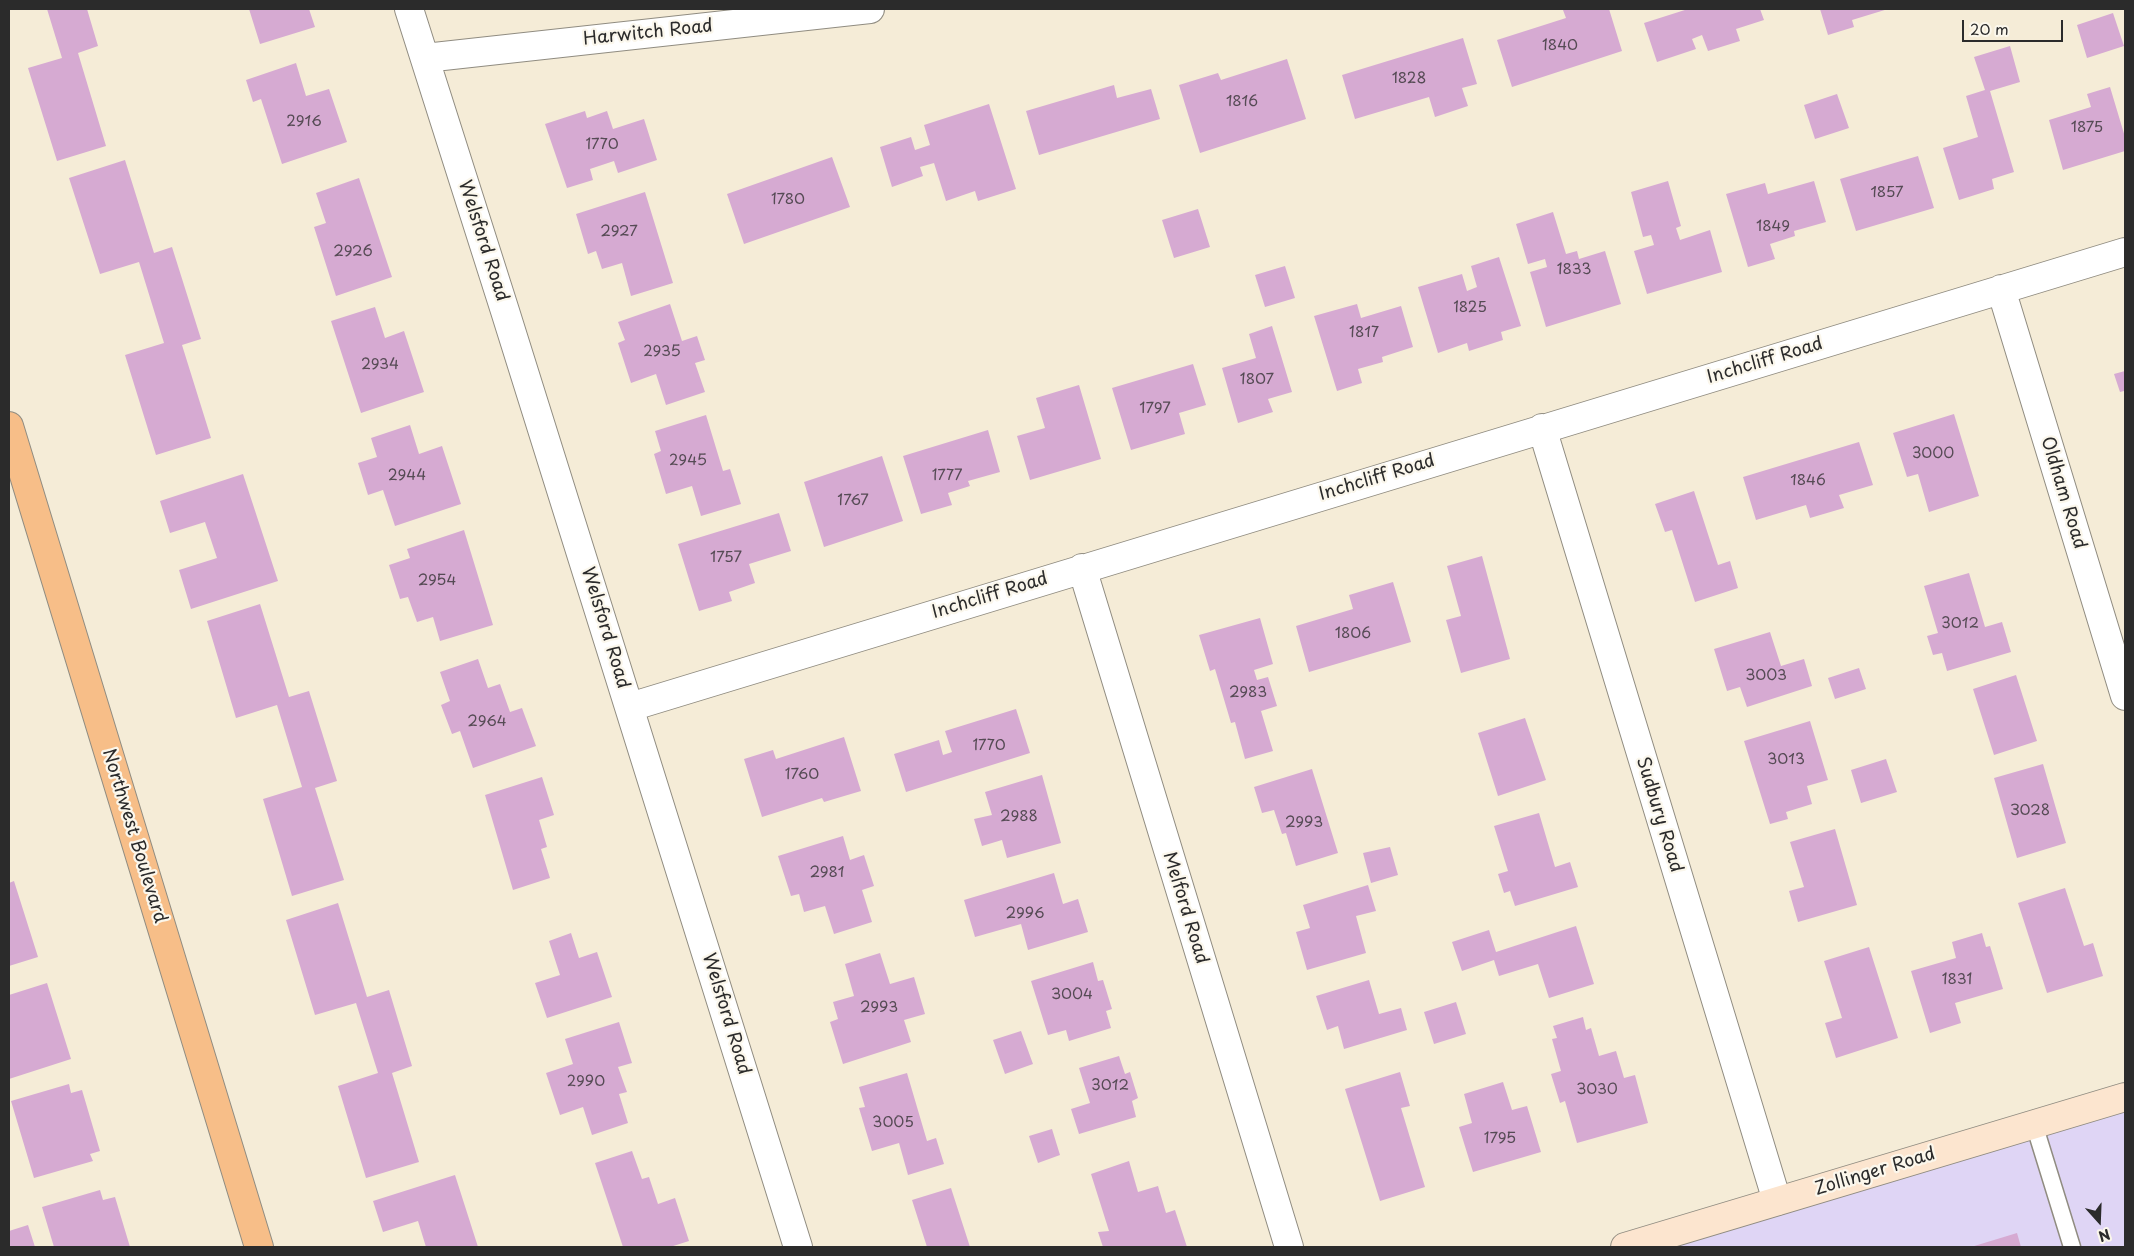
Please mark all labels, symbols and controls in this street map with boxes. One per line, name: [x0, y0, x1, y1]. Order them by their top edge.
scale bar: [1964, 10, 2065, 42]
street label: Harwitch Road: [582, 15, 714, 51]
text: 20 m: [1970, 17, 2009, 40]
house number: 1840: [1542, 37, 1578, 55]
house number: 1828: [1392, 70, 1426, 88]
house number: 1816: [1226, 93, 1258, 111]
house number: 2916: [286, 113, 322, 131]
house number: 1875: [2071, 119, 2103, 137]
house number: 1770: [585, 136, 619, 154]
street label: Welsford Road: [453, 178, 513, 304]
house number: 1857: [1870, 184, 1904, 202]
house number: 1780: [771, 191, 805, 209]
house number: 1849: [1756, 218, 1790, 236]
house number: 2927: [600, 223, 638, 241]
house number: 2926: [333, 243, 373, 261]
house number: 1833: [1557, 261, 1591, 279]
house number: 1825: [1453, 299, 1487, 317]
house number: 1817: [1349, 324, 1379, 342]
street label: Inchcliff Road: [1704, 333, 1826, 389]
house number: 2935: [643, 343, 681, 361]
house number: 2934: [361, 356, 399, 374]
house number: 1807: [1240, 371, 1274, 389]
house number: 1797: [1139, 400, 1171, 418]
street label: Oldham Road: [2036, 434, 2090, 552]
house number: 3000: [1912, 445, 1954, 463]
street label: Inchcliff Road: [1316, 450, 1438, 506]
house number: 2945: [669, 452, 707, 470]
house number: 2944: [388, 467, 426, 485]
house number: 1777: [932, 467, 962, 485]
house number: 1846: [1790, 472, 1826, 490]
house number: 1767: [837, 492, 869, 510]
house number: 1757: [710, 549, 742, 567]
street label: Welsford Road: [576, 565, 634, 691]
street label: Inchcliff Road: [929, 568, 1051, 624]
house number: 2954: [418, 572, 456, 590]
house number: 3012: [1941, 615, 1979, 633]
house number: 1806: [1335, 625, 1371, 643]
house number: 3003: [1745, 667, 1787, 685]
house number: 2983: [1229, 684, 1267, 702]
house number: 2964: [467, 713, 507, 731]
house number: 1770: [972, 737, 1006, 755]
street label: Northwest Boulevard: [97, 746, 171, 926]
house number: 3013: [1767, 751, 1805, 769]
street label: Sudbury Road: [1631, 755, 1687, 875]
house number: 1760: [785, 766, 819, 784]
house number: 3028: [2010, 802, 2050, 820]
house number: 2988: [1000, 808, 1038, 826]
house number: 2993: [1285, 814, 1323, 832]
street label: Melford Road: [1158, 849, 1212, 967]
house number: 2981: [809, 864, 845, 882]
house number: 2996: [1006, 905, 1044, 923]
street label: Welsford Road: [697, 951, 755, 1077]
house number: 1831: [1942, 971, 1972, 989]
house number: 3004: [1051, 986, 1093, 1004]
house number: 2993: [860, 999, 898, 1017]
house number: 2990: [567, 1073, 605, 1091]
house number: 3012: [1091, 1077, 1129, 1095]
house number: 3030: [1576, 1081, 1618, 1099]
house number: 3005: [872, 1114, 914, 1132]
house number: 1795: [1484, 1130, 1516, 1148]
street label: Zollinger Road: [1812, 1143, 1938, 1201]
north arrow: [2074, 1196, 2124, 1246]
text: N: [2095, 1224, 2113, 1247]

